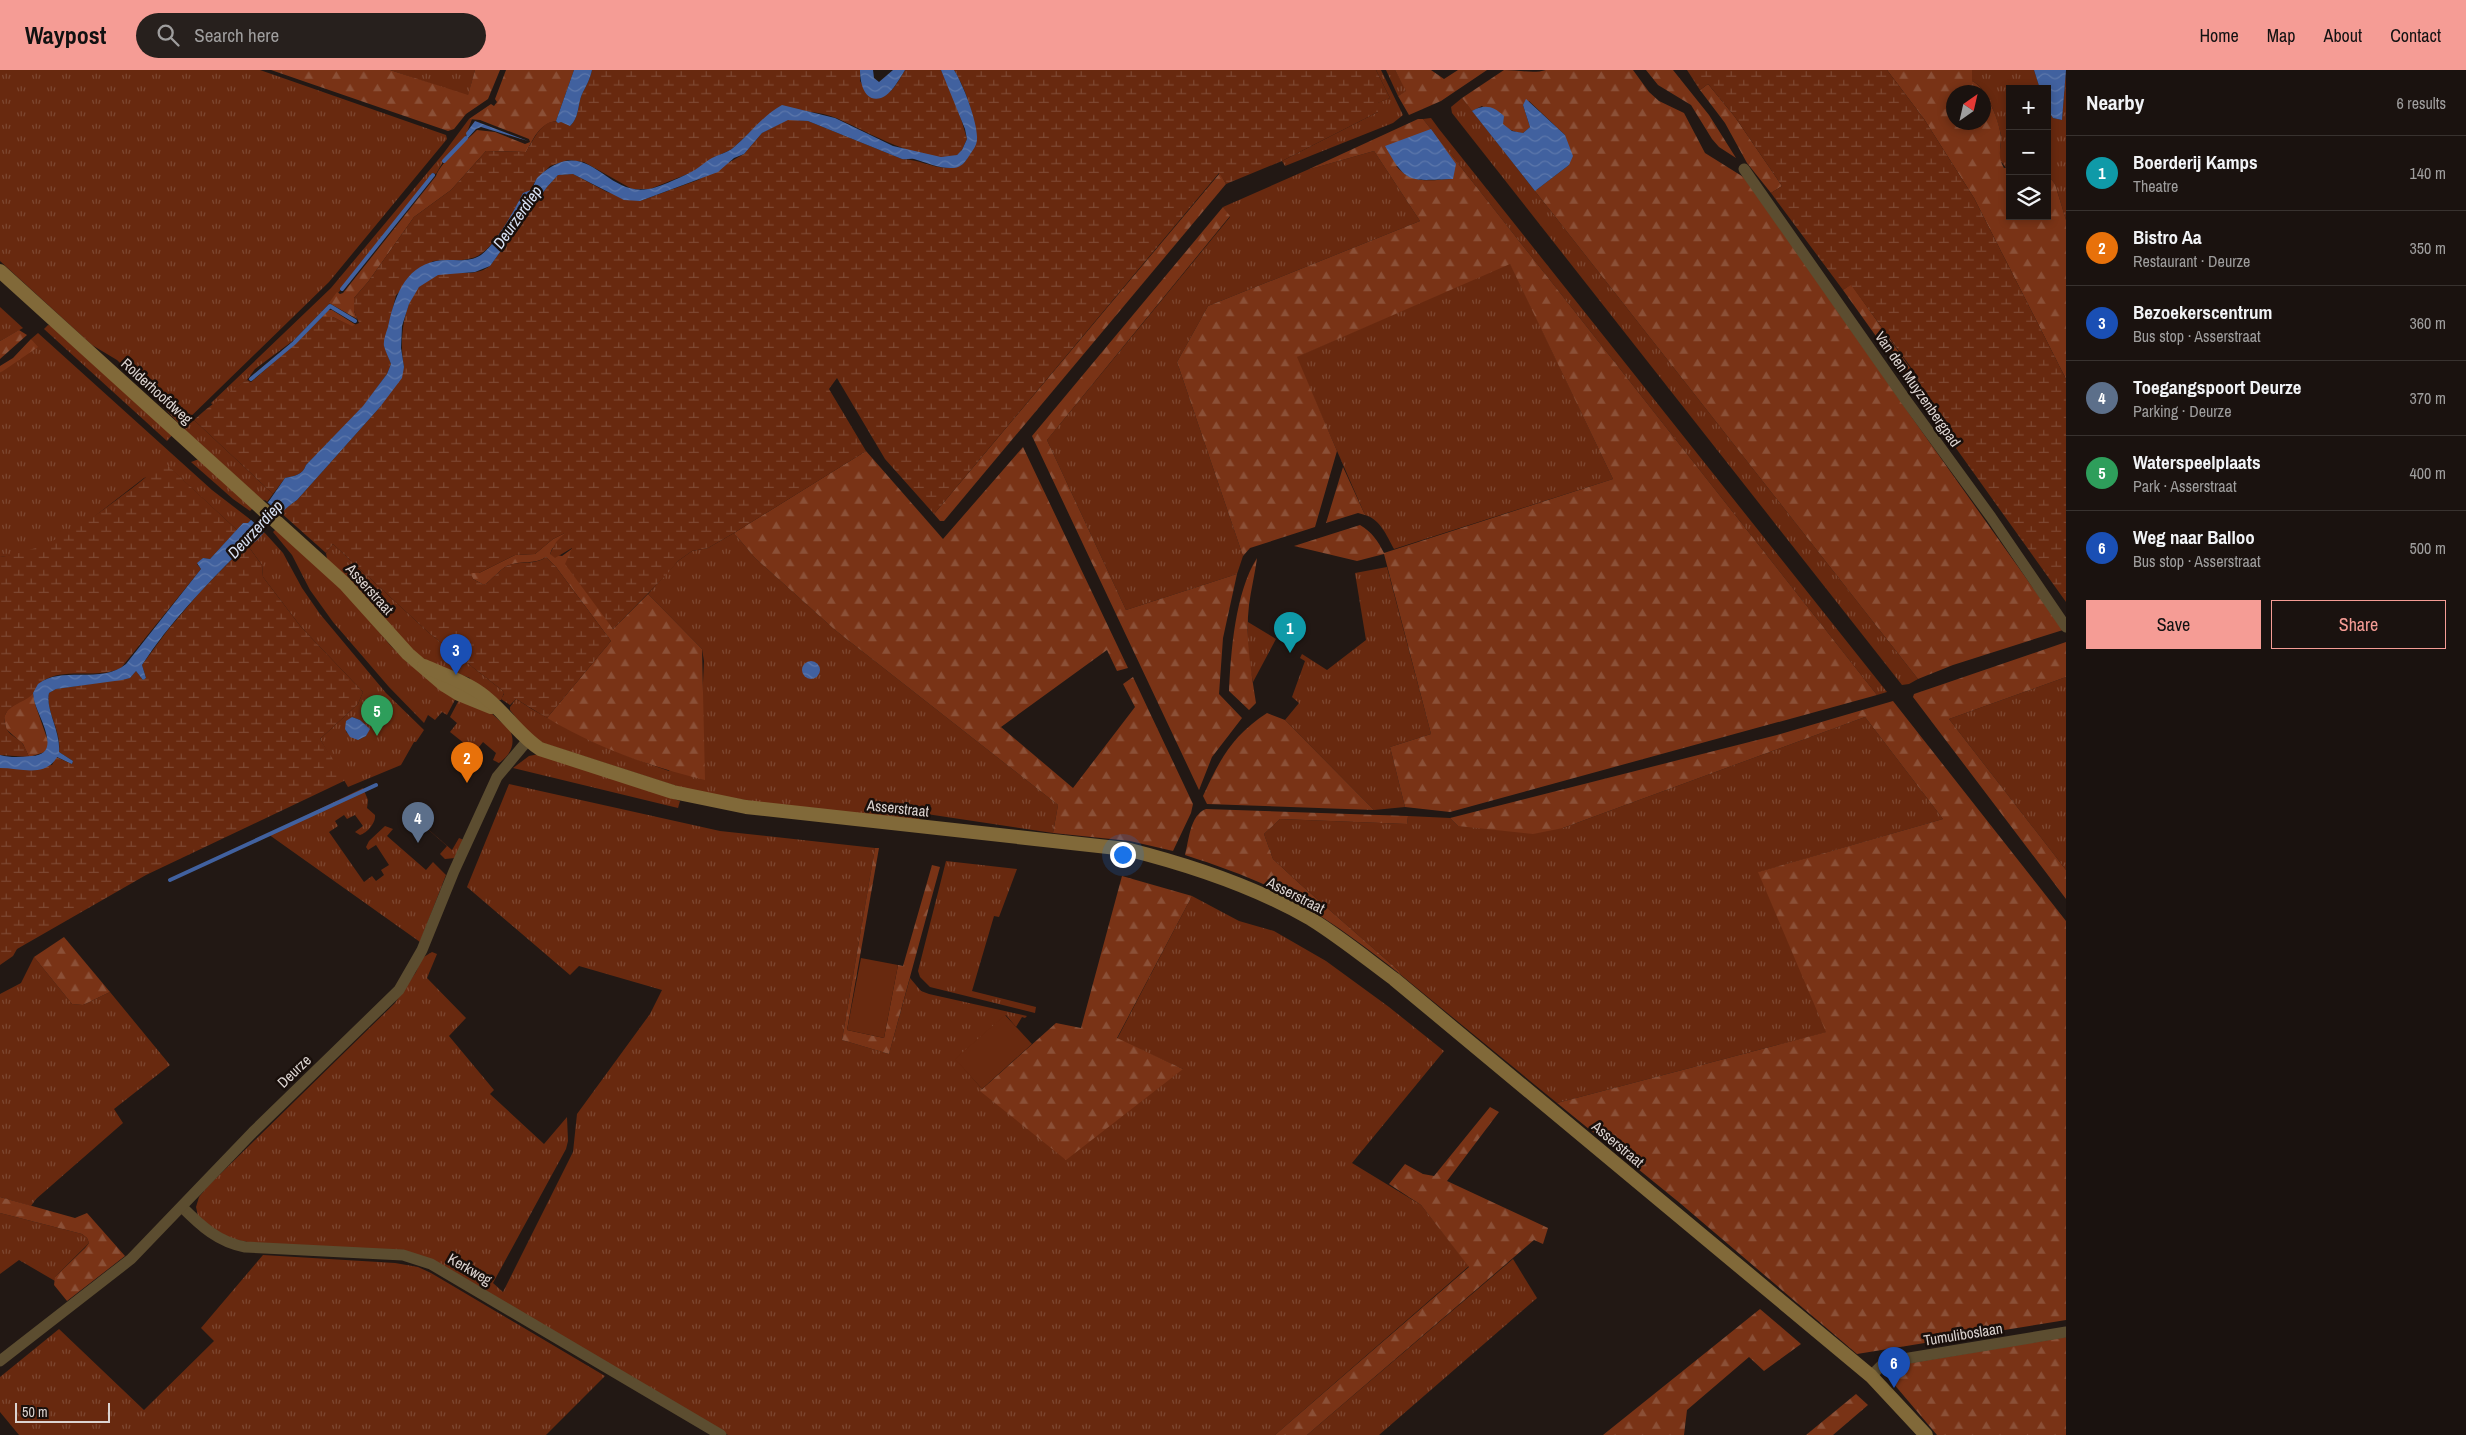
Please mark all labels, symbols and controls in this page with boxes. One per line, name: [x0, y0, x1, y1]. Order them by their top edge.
search box: [136, 13, 486, 58]
text: Waypost: [25, 19, 106, 51]
icon: search: [154, 21, 182, 49]
text: Search here: [194, 22, 279, 48]
text: Home: [2199, 23, 2239, 48]
text: Map: [2267, 23, 2296, 48]
text: About: [2324, 23, 2362, 48]
text: Contact: [2390, 23, 2441, 48]
north arrow: [1946, 85, 1991, 130]
map controls: [2006, 85, 2051, 220]
button: +: [2006, 85, 2051, 130]
text: Nearby: [2086, 88, 2144, 117]
text: 6 results: [2396, 92, 2446, 114]
button: −: [2006, 130, 2051, 175]
text: Boerderij Kamps: [2133, 149, 2258, 175]
text: 1: [2098, 162, 2106, 184]
text: 140 m: [2410, 162, 2446, 184]
button: layers: [2006, 175, 2051, 220]
text: Theatre: [2133, 175, 2178, 197]
water label: Deurzerdiep: [487, 181, 547, 253]
text: Bistro Aa: [2133, 224, 2202, 250]
text: 2: [2098, 237, 2106, 259]
text: 350 m: [2410, 237, 2446, 259]
text: Restaurant · Deurze: [2133, 250, 2250, 272]
text: Bezoekerscentrum: [2133, 299, 2272, 325]
text: 3: [2098, 312, 2106, 334]
text: 360 m: [2410, 312, 2446, 334]
text: Bus stop · Asserstraat: [2133, 325, 2261, 347]
street label: Van den Muyzenbergpad: [1870, 327, 1966, 451]
street label: Rolderhoofdweg: [117, 353, 197, 429]
text: Toegangspoort Deurze: [2133, 374, 2302, 400]
text: 4: [2098, 387, 2106, 409]
text: 370 m: [2410, 387, 2446, 409]
text: Parking · Deurze: [2133, 400, 2231, 422]
text: Waterspeelplaats: [2133, 449, 2261, 475]
text: 5: [2098, 462, 2106, 484]
text: 400 m: [2410, 462, 2446, 484]
text: Park · Asserstraat: [2133, 475, 2237, 497]
water label: Deurzerdiep: [222, 495, 288, 563]
text: Weg naar Balloo: [2133, 524, 2255, 550]
text: 6: [2098, 537, 2106, 559]
text: 500 m: [2410, 537, 2446, 559]
text: Bus stop · Asserstraat: [2133, 550, 2261, 572]
street label: Asserstraat: [341, 558, 399, 620]
button: Save: [2086, 600, 2261, 649]
button: Share: [2271, 600, 2446, 649]
pin: 1: [1274, 612, 1306, 653]
pin: 3: [440, 634, 472, 675]
pin: 5: [361, 695, 393, 736]
pin: 2: [451, 742, 483, 783]
street label: Asserstraat: [865, 794, 931, 822]
pin: 4: [402, 802, 434, 843]
your location: [1110, 842, 1136, 868]
street label: Asserstraat: [1263, 871, 1329, 919]
street label: Deurze: [272, 1050, 316, 1092]
street label: Asserstraat: [1587, 1115, 1649, 1172]
street label: Kerkweg: [444, 1248, 496, 1290]
street label: Tumuliboslaan: [1922, 1317, 2004, 1351]
pin: 6: [1878, 1347, 1910, 1388]
scale bar: [15, 1400, 110, 1423]
text: 50 m: [22, 1403, 48, 1421]

